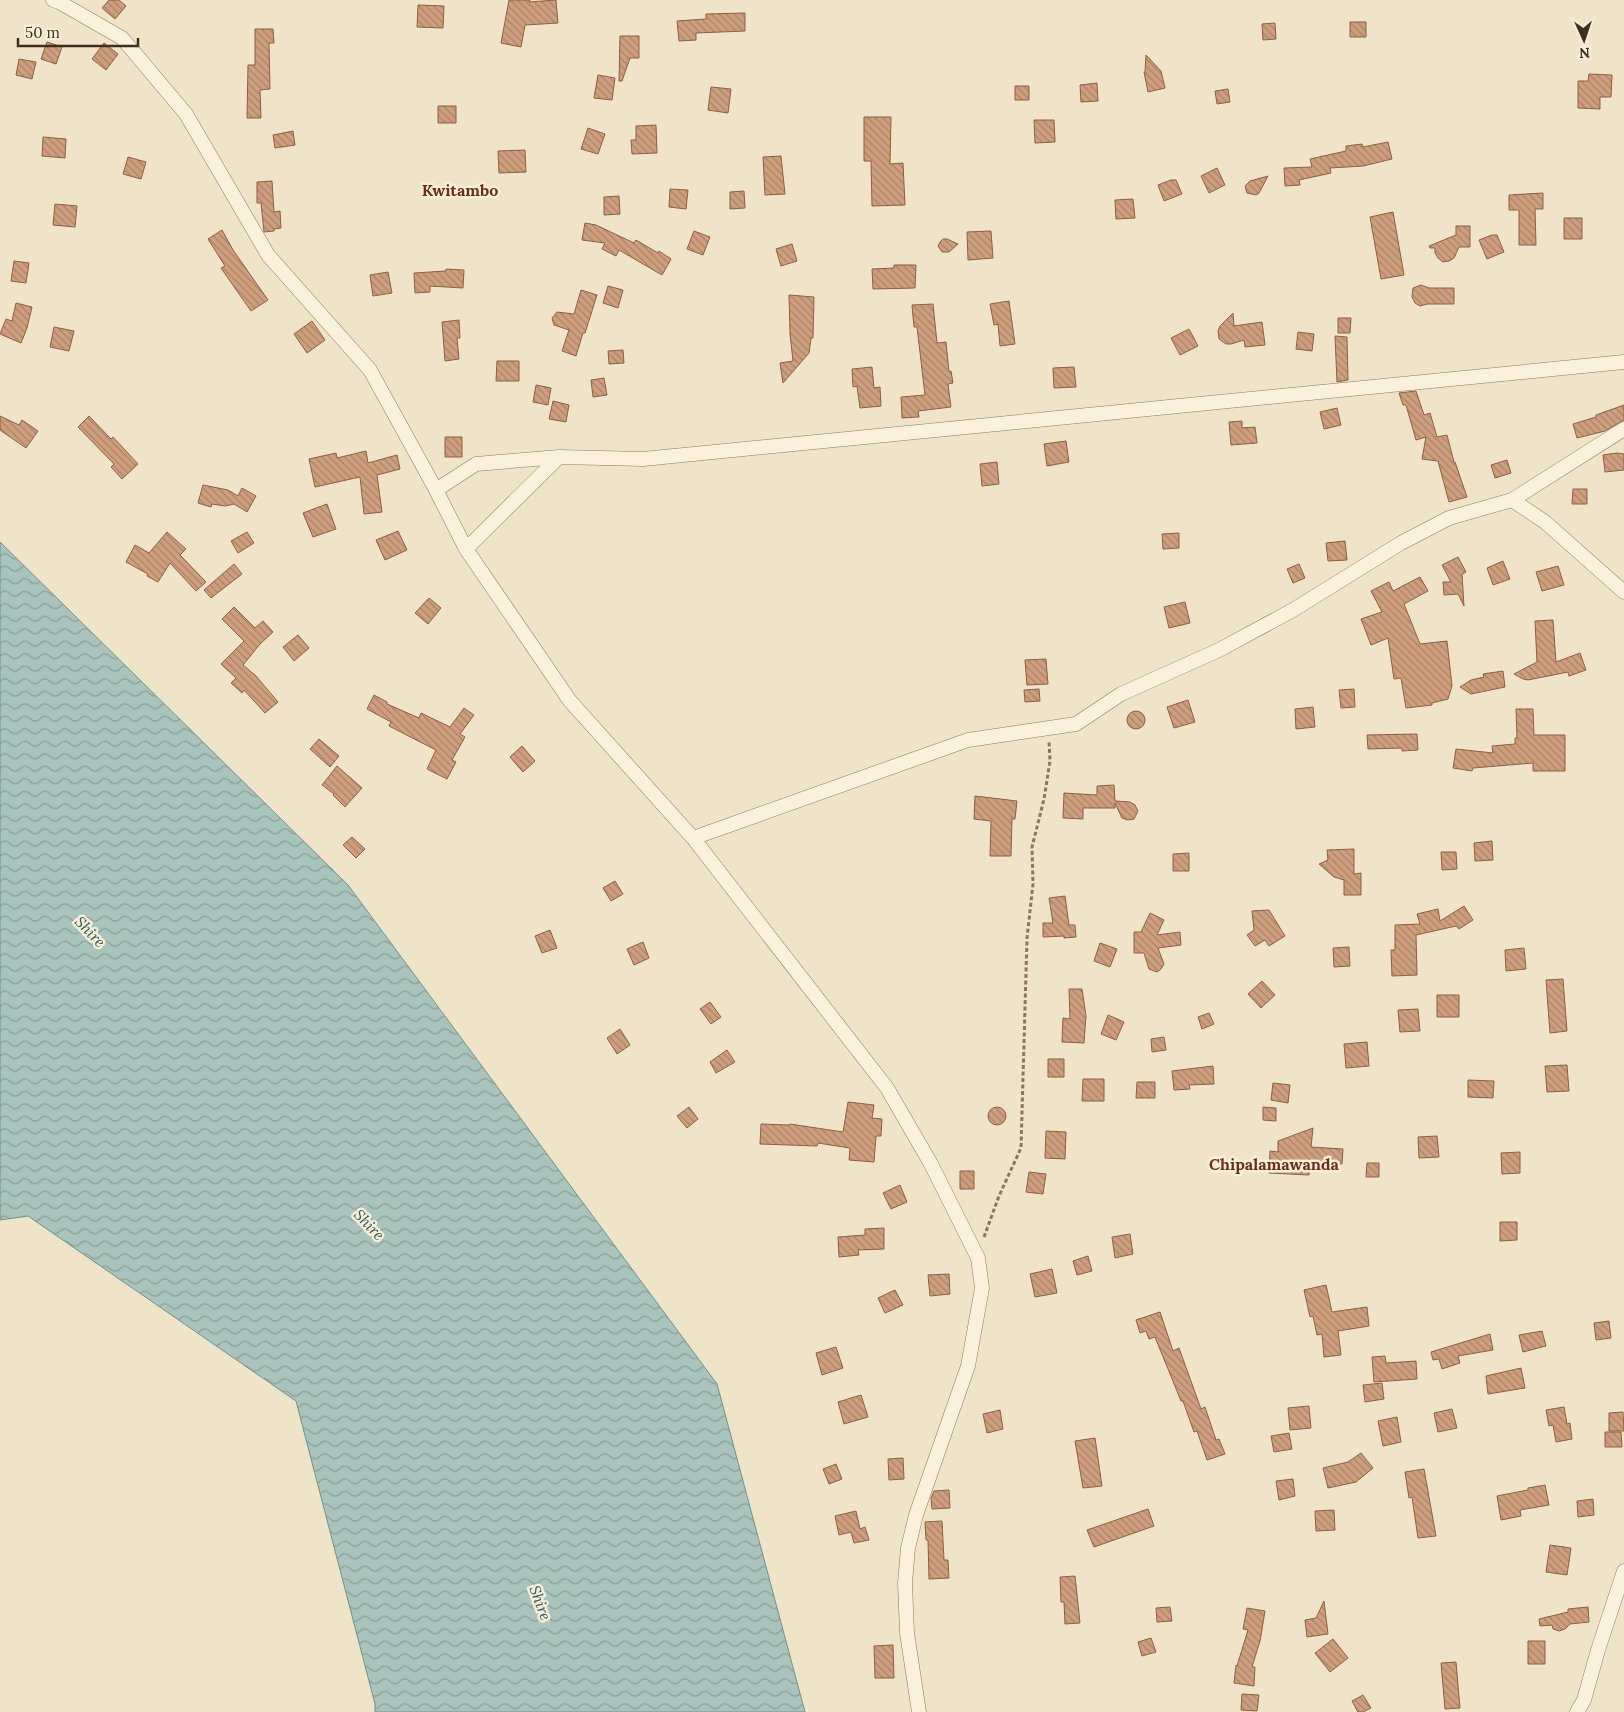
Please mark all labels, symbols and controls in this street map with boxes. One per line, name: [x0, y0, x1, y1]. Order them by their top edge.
scale bar: [18, 15, 138, 47]
north arrow: [1559, 15, 1609, 65]
text: 50 m: [25, 23, 60, 42]
text: N: [1579, 44, 1591, 62]
district label: Kwitambo: [422, 180, 498, 200]
water label: Shire: [71, 912, 110, 951]
district label: Chipalamawanda: [1209, 1154, 1340, 1174]
water label: Shire: [350, 1205, 389, 1244]
water label: Shire: [525, 1583, 556, 1623]

